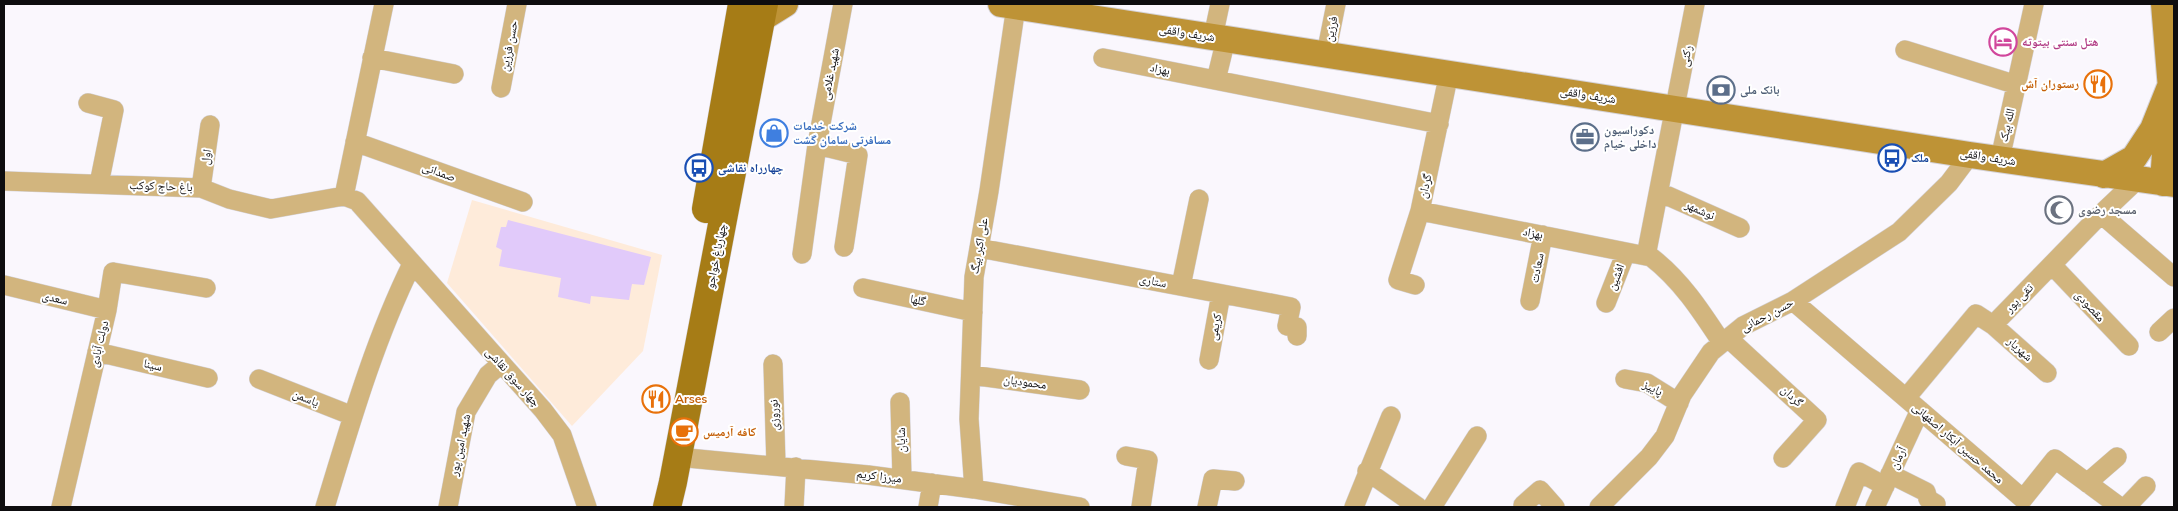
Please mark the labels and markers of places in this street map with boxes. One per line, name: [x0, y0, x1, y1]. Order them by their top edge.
hotel icon: هتل سنتی بیتوته: [1988, 27, 2018, 57]
place label: هتل سنتی بیتوته: [2022, 34, 2099, 50]
restaurant icon: رستوران آش: [2083, 69, 2113, 99]
bank icon: بانک ملی: [1706, 75, 1736, 105]
place label: رستوران آش: [2021, 76, 2079, 92]
place label: بانک ملی: [1740, 82, 1779, 98]
shop icon: شرکت خدمات مسافرتی سامان گشت: [759, 118, 789, 148]
place label: شرکت خدمات مسافرتی سامان گشت: [793, 118, 891, 148]
office icon: دکوراسیون داخلی خیام: [1570, 122, 1600, 152]
place label: دکوراسیون داخلی خیام: [1604, 122, 1657, 152]
bus stop icon: ملک: [1877, 143, 1907, 173]
place label: ملک: [1911, 150, 1929, 165]
bus stop icon: چهارراه نقاشی: [684, 153, 714, 183]
place label: چهارراه نقاشی: [718, 160, 783, 176]
mosque icon: مسجد رضوی: [2044, 195, 2074, 225]
place label: مسجد رضوی: [2078, 202, 2137, 218]
restaurant icon: Arses: [641, 384, 671, 414]
place label: Arses: [675, 391, 707, 406]
cafe icon: کافه آرمیس: [669, 417, 699, 447]
place label: کافه آرمیس: [703, 424, 757, 440]

